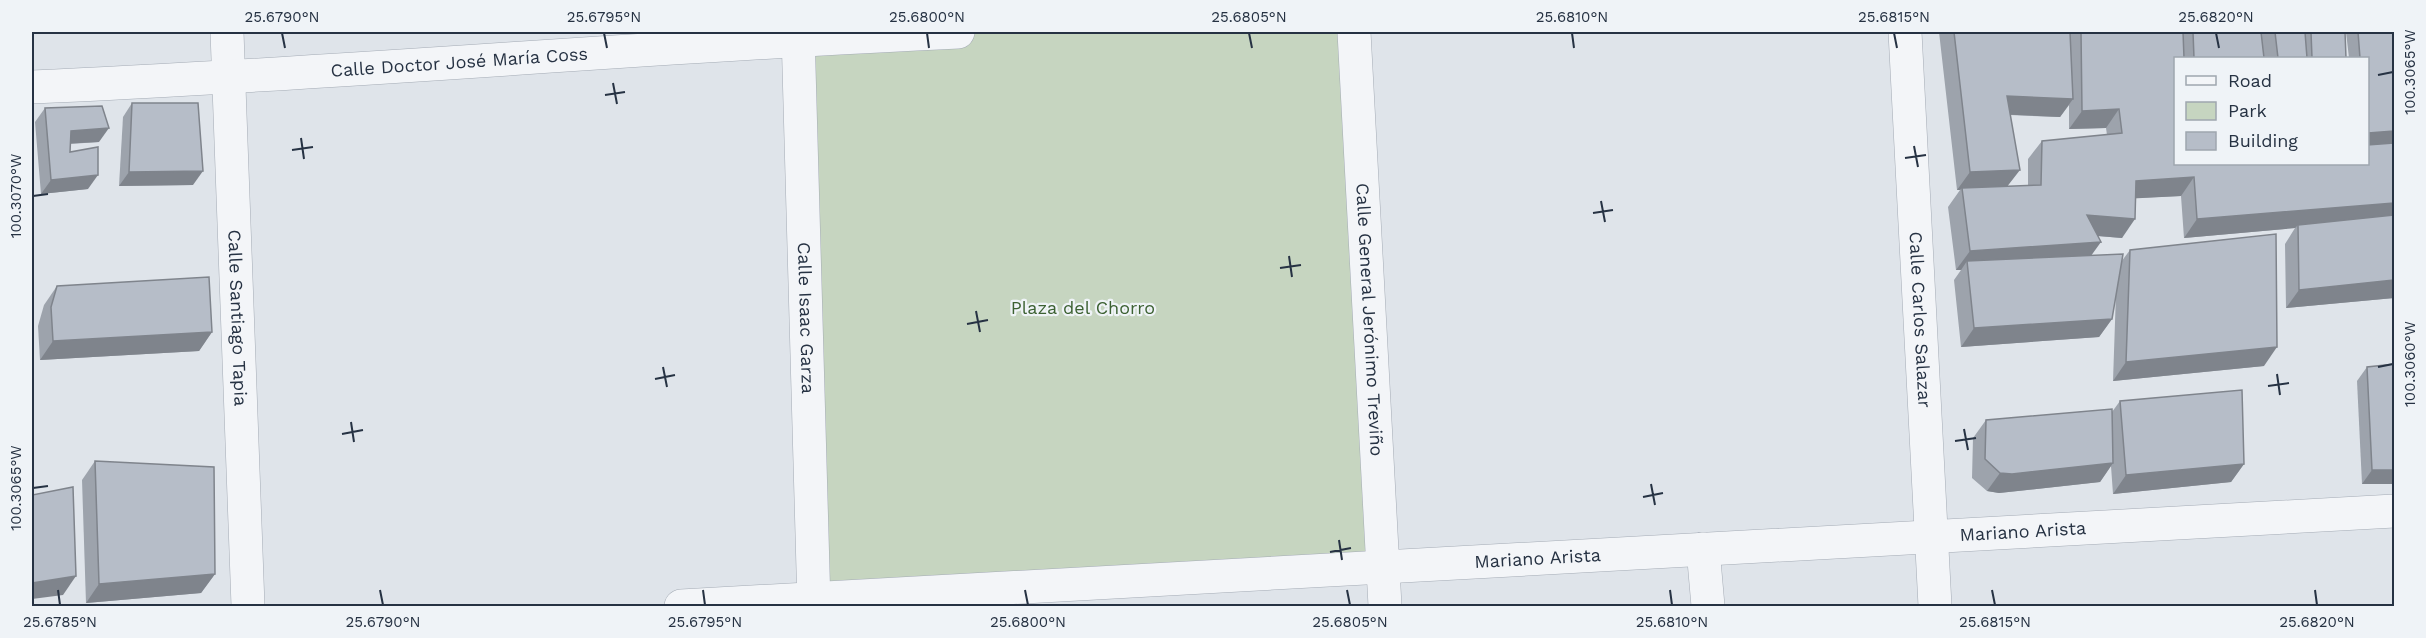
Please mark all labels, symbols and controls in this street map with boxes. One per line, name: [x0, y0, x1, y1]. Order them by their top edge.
text: 25.6790°N: [244, 8, 320, 26]
text: 25.6795°N: [567, 8, 641, 26]
text: 25.6800°N: [889, 8, 965, 26]
text: 25.6805°N: [1211, 8, 1287, 26]
text: 25.6810°N: [1536, 8, 1608, 26]
text: 25.6815°N: [1858, 8, 1930, 26]
text: 25.6820°N: [2178, 8, 2254, 26]
text: 100.3065°W: [2401, 29, 2419, 115]
street label: Calle Doctor José María Coss: [330, 43, 588, 81]
legend: [2174, 57, 2369, 165]
text: Road: [2228, 70, 2272, 91]
text: Park: [2228, 100, 2267, 121]
text: Building: [2228, 130, 2298, 151]
text: 100.3070°W: [7, 154, 25, 238]
street label: Calle General Jerónimo Treviño: [1352, 182, 1388, 457]
street label: Calle Santiago Tapia: [224, 229, 252, 407]
street label: Calle Carlos Salazar: [1905, 231, 1936, 408]
street label: Calle Isaac Garza: [794, 242, 819, 394]
park label: Plaza del Chorro: [1011, 297, 1155, 318]
text: 100.3060°W: [2401, 321, 2419, 407]
text: 100.3065°W: [7, 445, 25, 531]
street label: Mariano Arista: [1959, 517, 2087, 545]
street label: Mariano Arista: [1474, 544, 1601, 572]
text: 25.6785°N: [23, 613, 97, 631]
text: 25.6790°N: [345, 613, 421, 631]
text: 25.6795°N: [668, 613, 742, 631]
text: 25.6800°N: [990, 613, 1066, 631]
text: 25.6805°N: [1312, 613, 1388, 631]
text: 25.6810°N: [1636, 613, 1708, 631]
text: 25.6815°N: [1959, 613, 2031, 631]
text: 25.6820°N: [2279, 613, 2355, 631]

